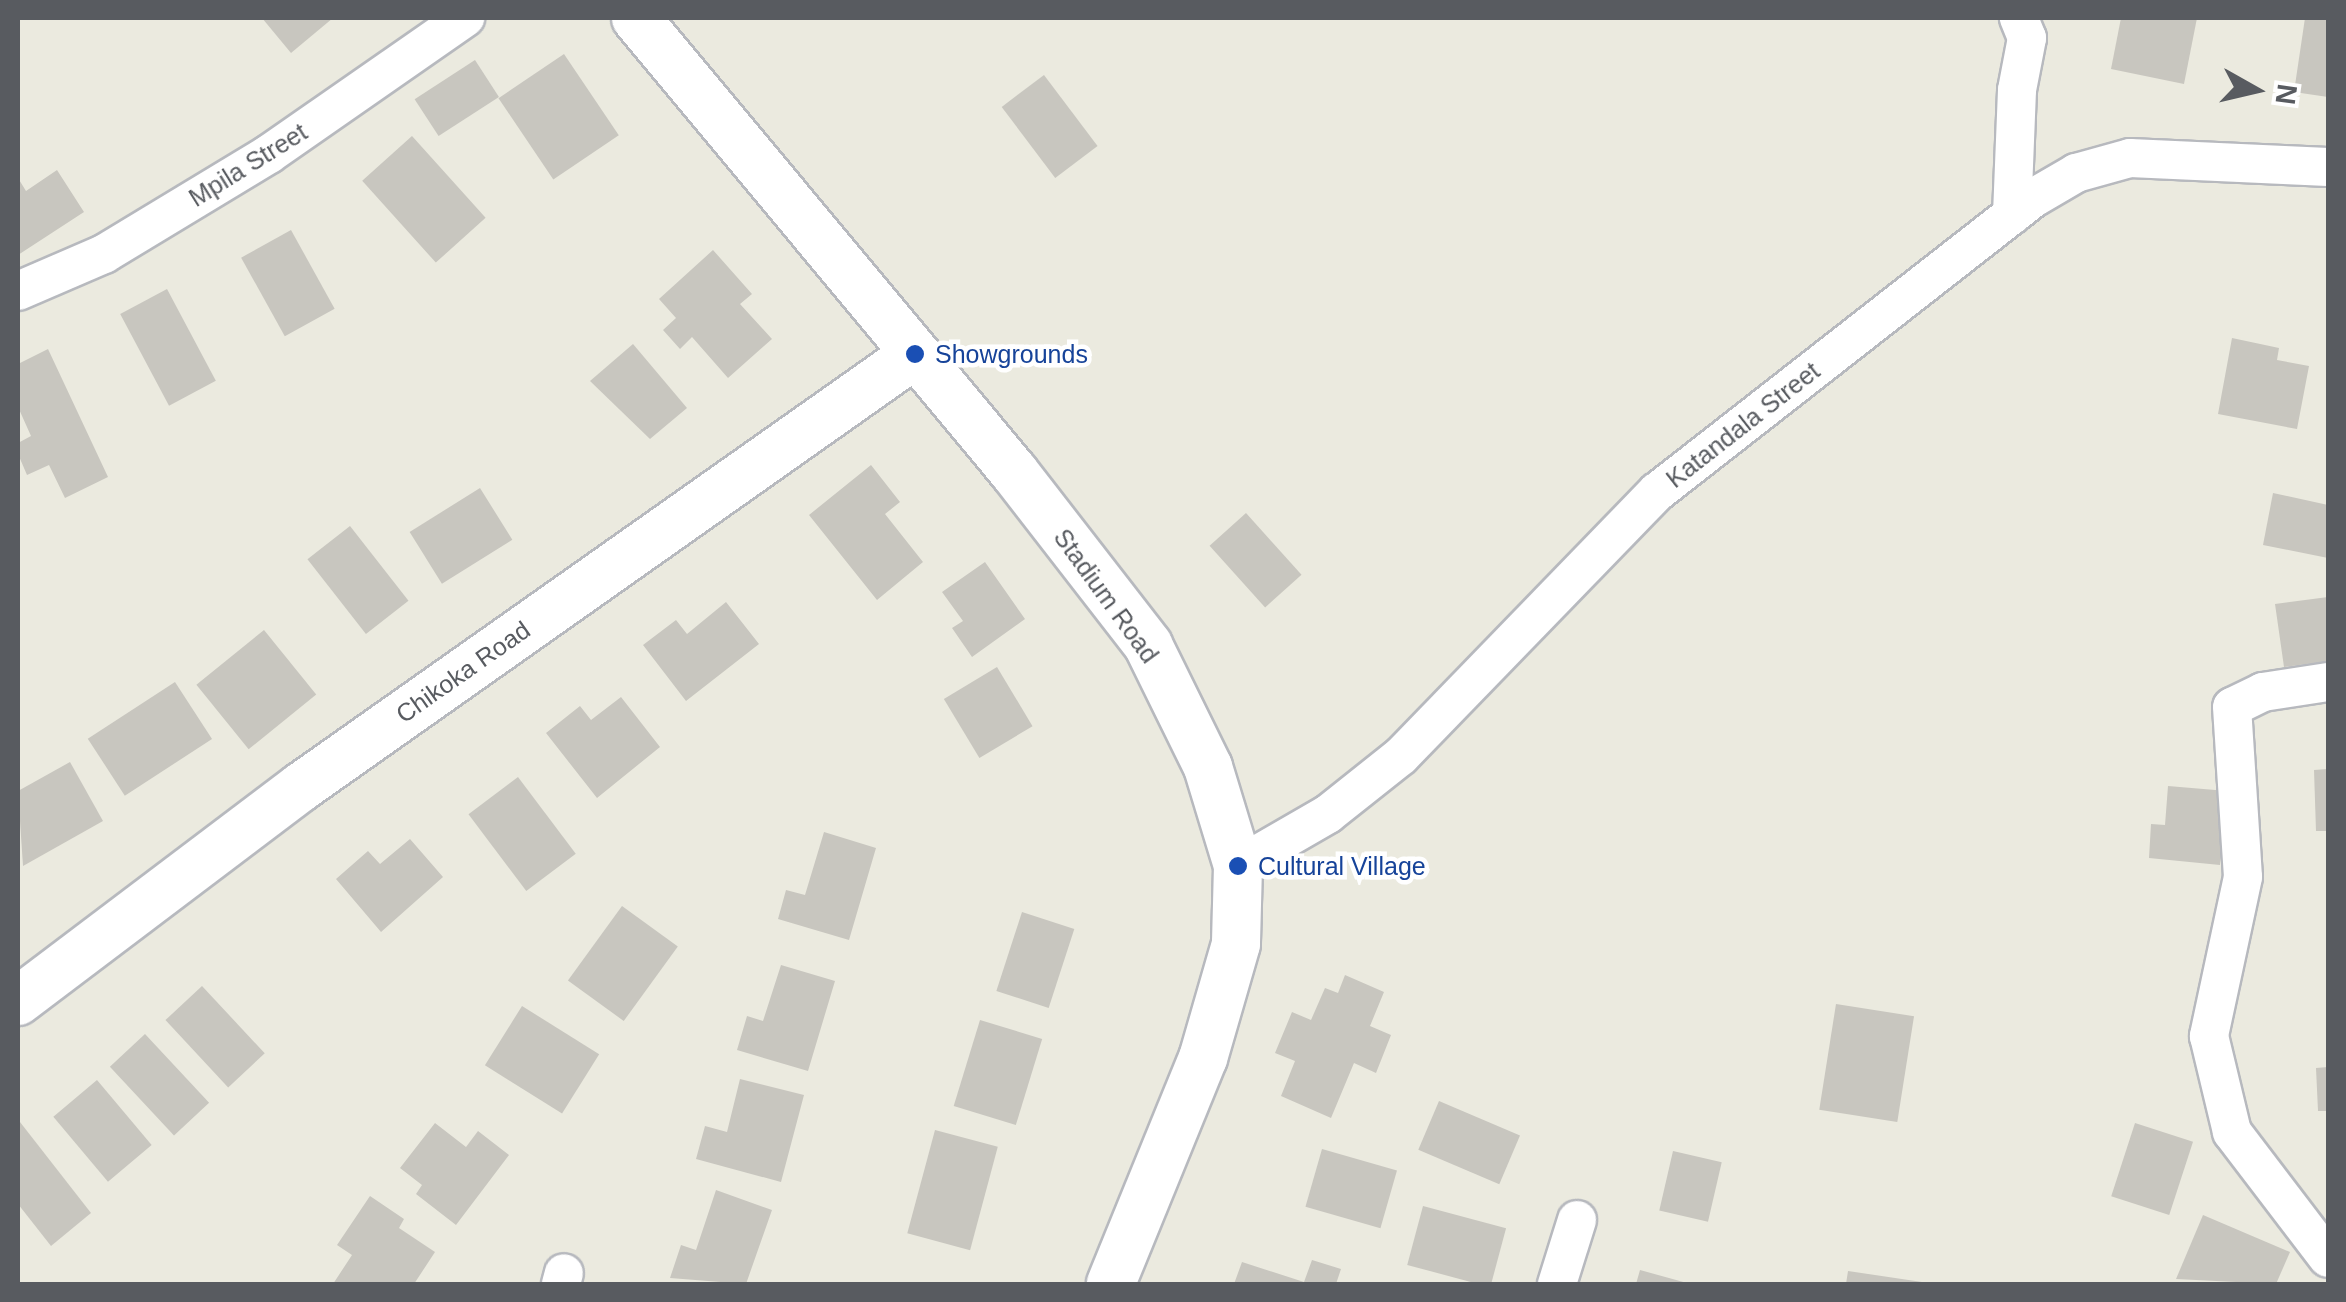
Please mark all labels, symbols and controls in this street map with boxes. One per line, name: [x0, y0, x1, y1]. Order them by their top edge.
north arrow: [2206, 40, 2306, 140]
text: N: [2269, 82, 2303, 106]
street label: Mpila Street: [183, 117, 313, 213]
place label: Showgrounds: [935, 339, 1088, 369]
marker: Showgrounds: [904, 343, 926, 365]
street label: Katandala Street: [1660, 356, 1826, 494]
street label: Stadium Road: [1047, 523, 1165, 669]
street label: Chikoka Road: [390, 615, 536, 729]
place label: Cultural Village: [1258, 851, 1426, 881]
marker: Cultural Village: [1227, 855, 1249, 877]

